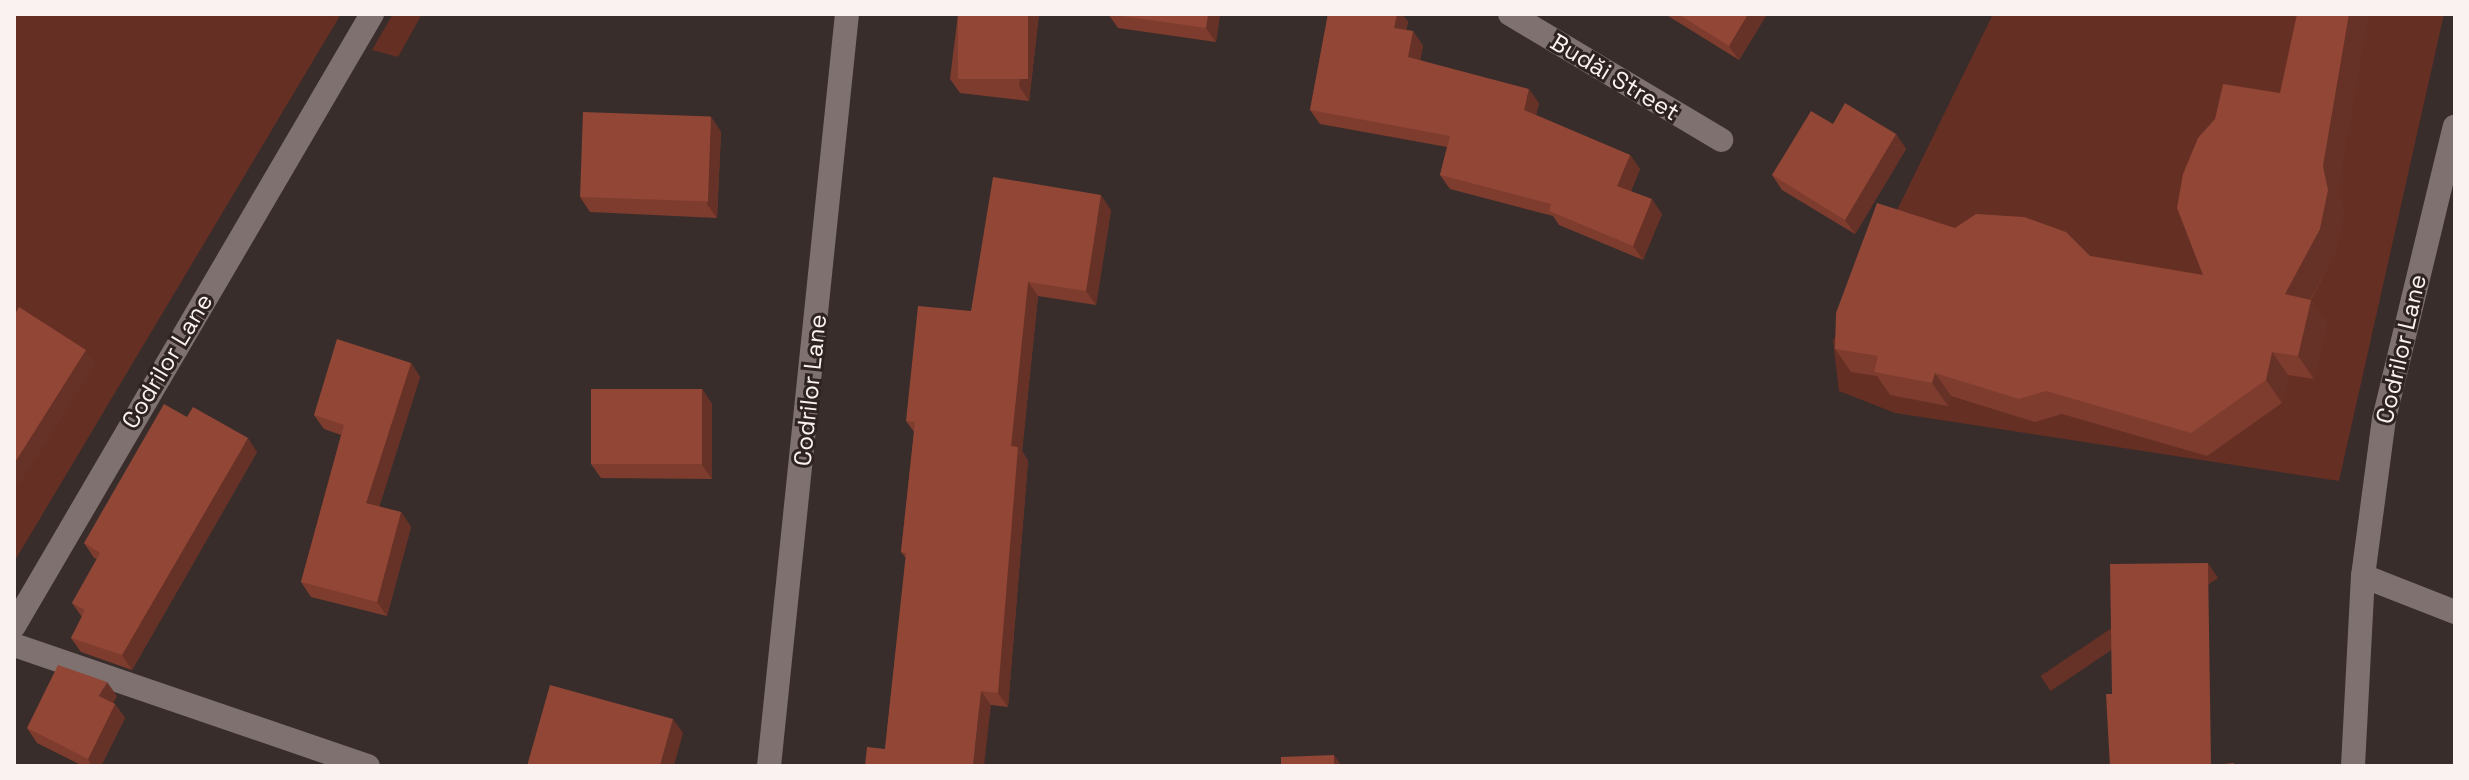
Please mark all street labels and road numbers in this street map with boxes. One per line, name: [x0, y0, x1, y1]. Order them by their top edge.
street label: Budăi Street: [1545, 27, 1685, 127]
street label: Codrilor Lane: [2370, 272, 2432, 426]
street label: Codrilor Lane: [115, 288, 219, 434]
street label: Codrilor Lane: [788, 313, 832, 467]

